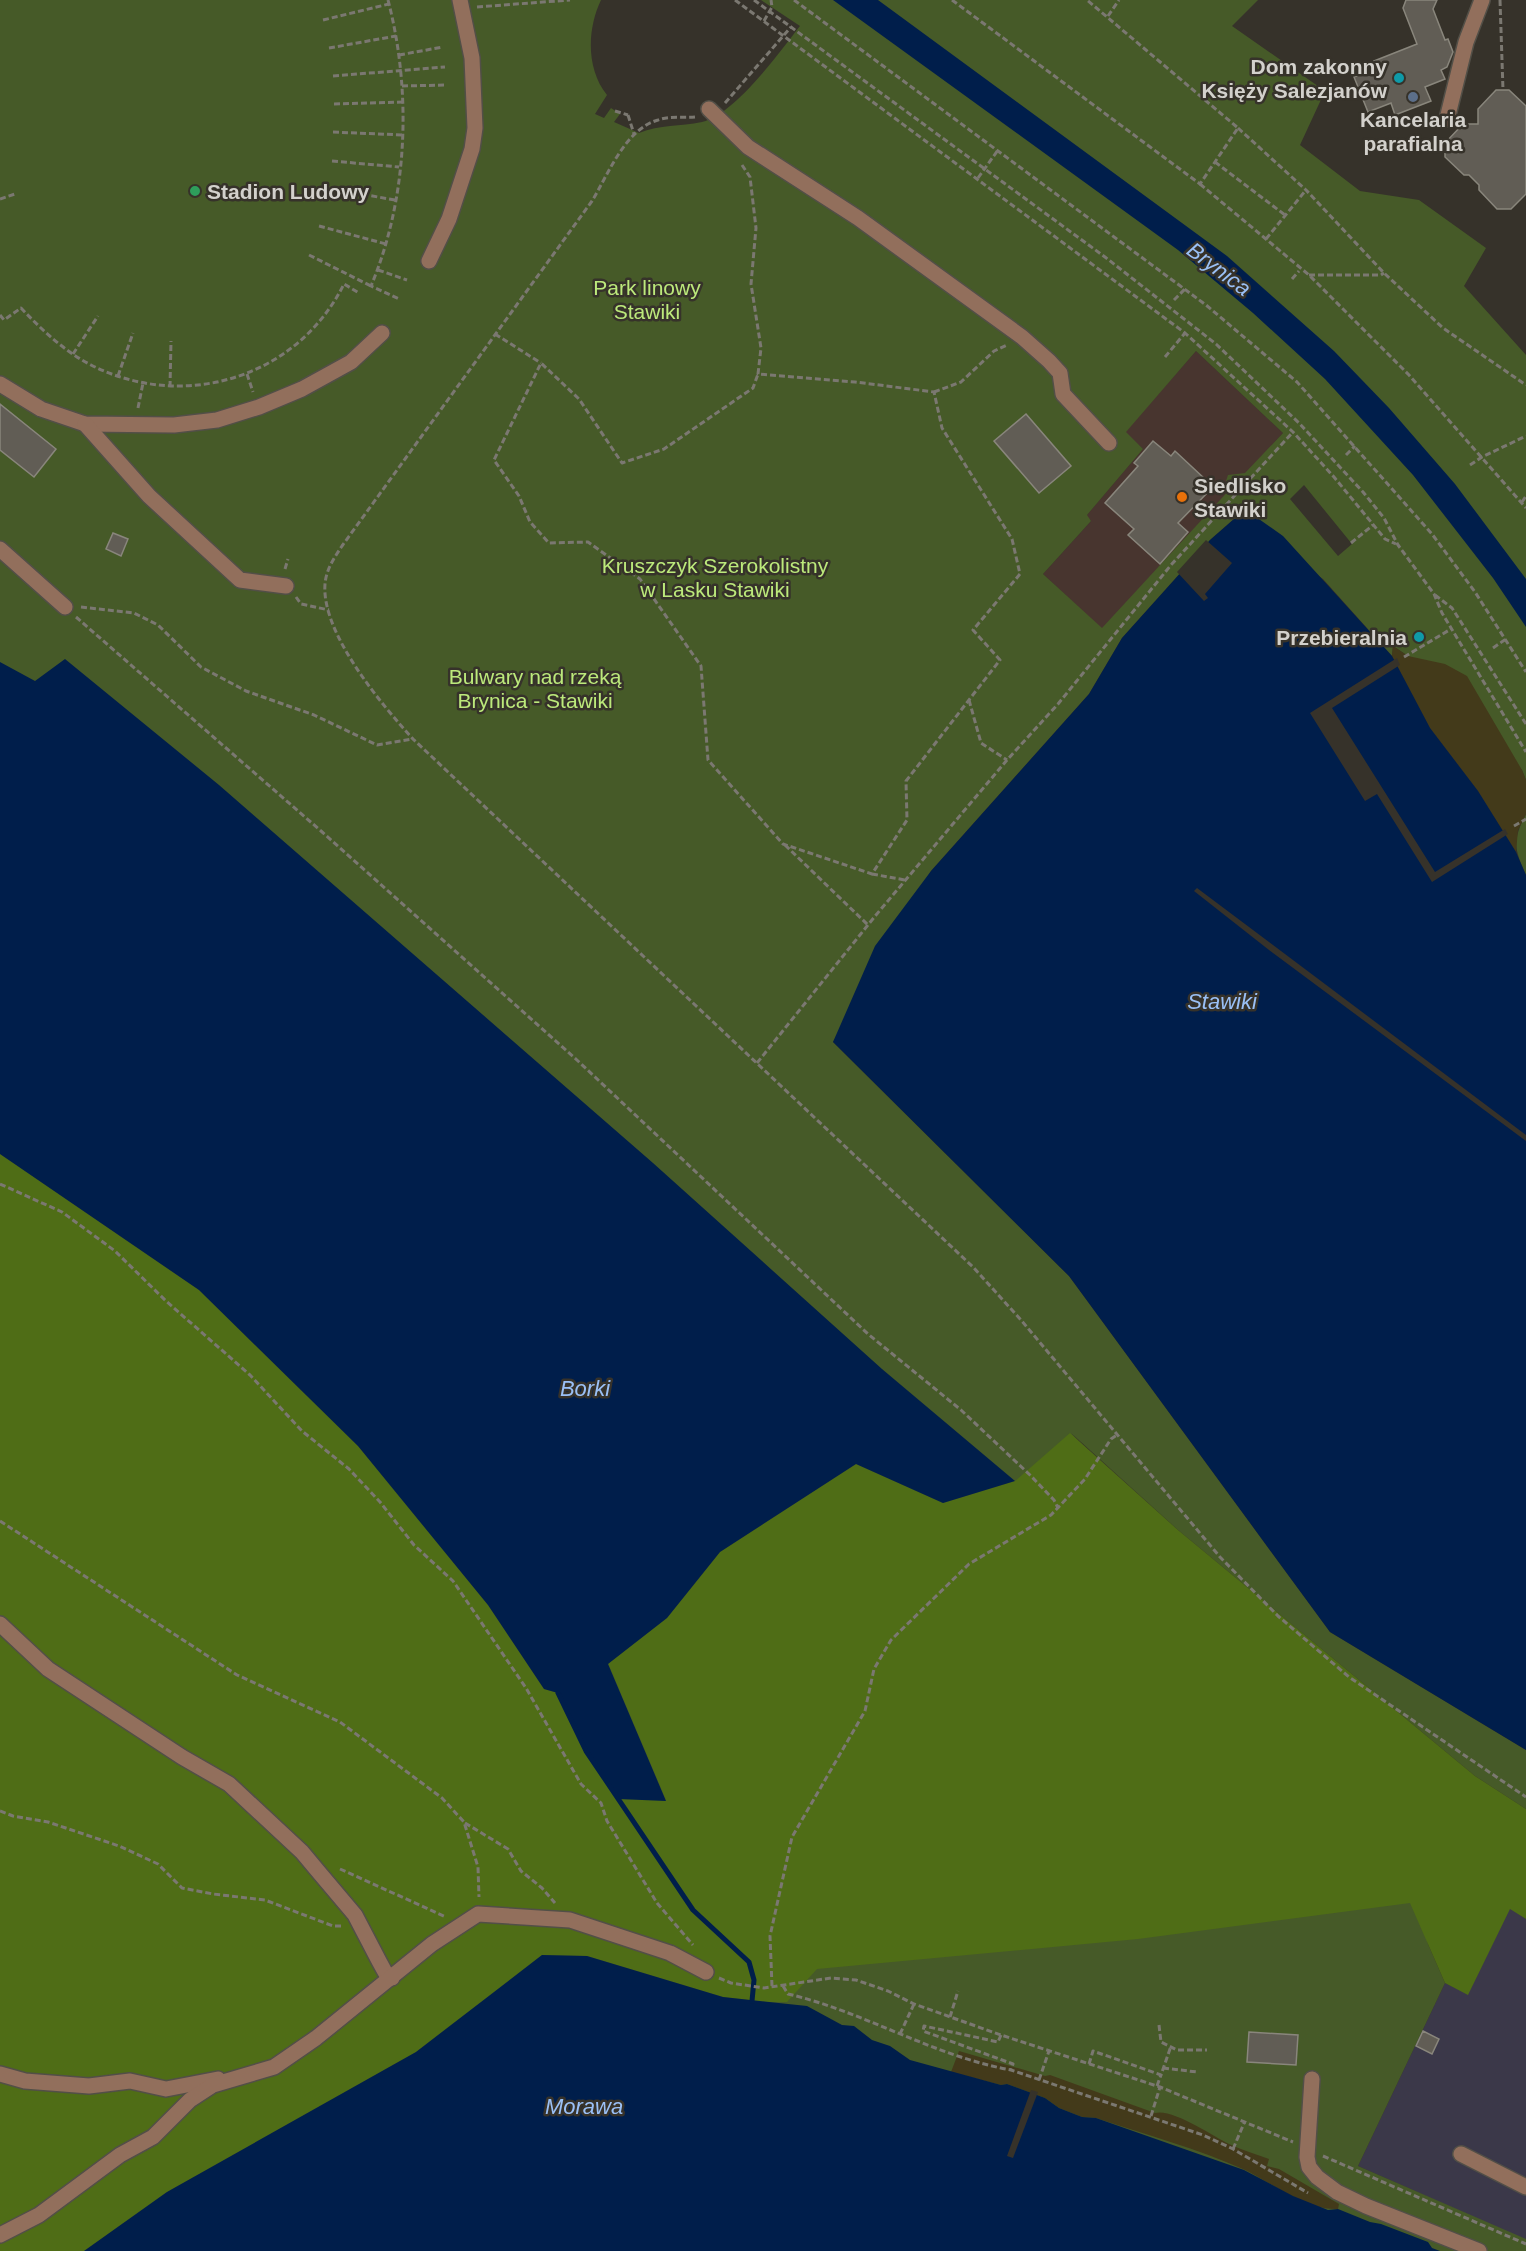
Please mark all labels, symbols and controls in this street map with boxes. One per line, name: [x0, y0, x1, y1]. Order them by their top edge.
place label: Dom zakonny Księży Salezjanów: [1201, 55, 1388, 102]
marker: Dom zakonny Księży Salezjanów: [1392, 71, 1406, 85]
marker: Kancelaria parafialna: [1406, 90, 1420, 104]
place label: Kancelaria parafialna: [1360, 108, 1466, 155]
place label: Stadion Ludowy: [207, 180, 369, 203]
marker: Stadion Ludowy: [188, 184, 202, 198]
water label: Brynica: [1182, 237, 1256, 301]
park label: Park linowy Stawiki: [593, 276, 701, 323]
place label: Siedlisko Stawiki: [1194, 474, 1286, 521]
marker: Siedlisko Stawiki: [1175, 490, 1189, 504]
park label: Kruszczyk Szerokolistny w Lasku Stawiki: [602, 554, 829, 601]
place label: Przebieralnia: [1276, 626, 1407, 649]
marker: Przebieralnia: [1412, 630, 1426, 644]
park label: Bulwary nad rzeką Brynica - Stawiki: [449, 665, 622, 712]
water label: Stawiki: [1187, 989, 1258, 1014]
water label: Borki: [560, 1376, 611, 1401]
water label: Morawa: [545, 2094, 623, 2119]

